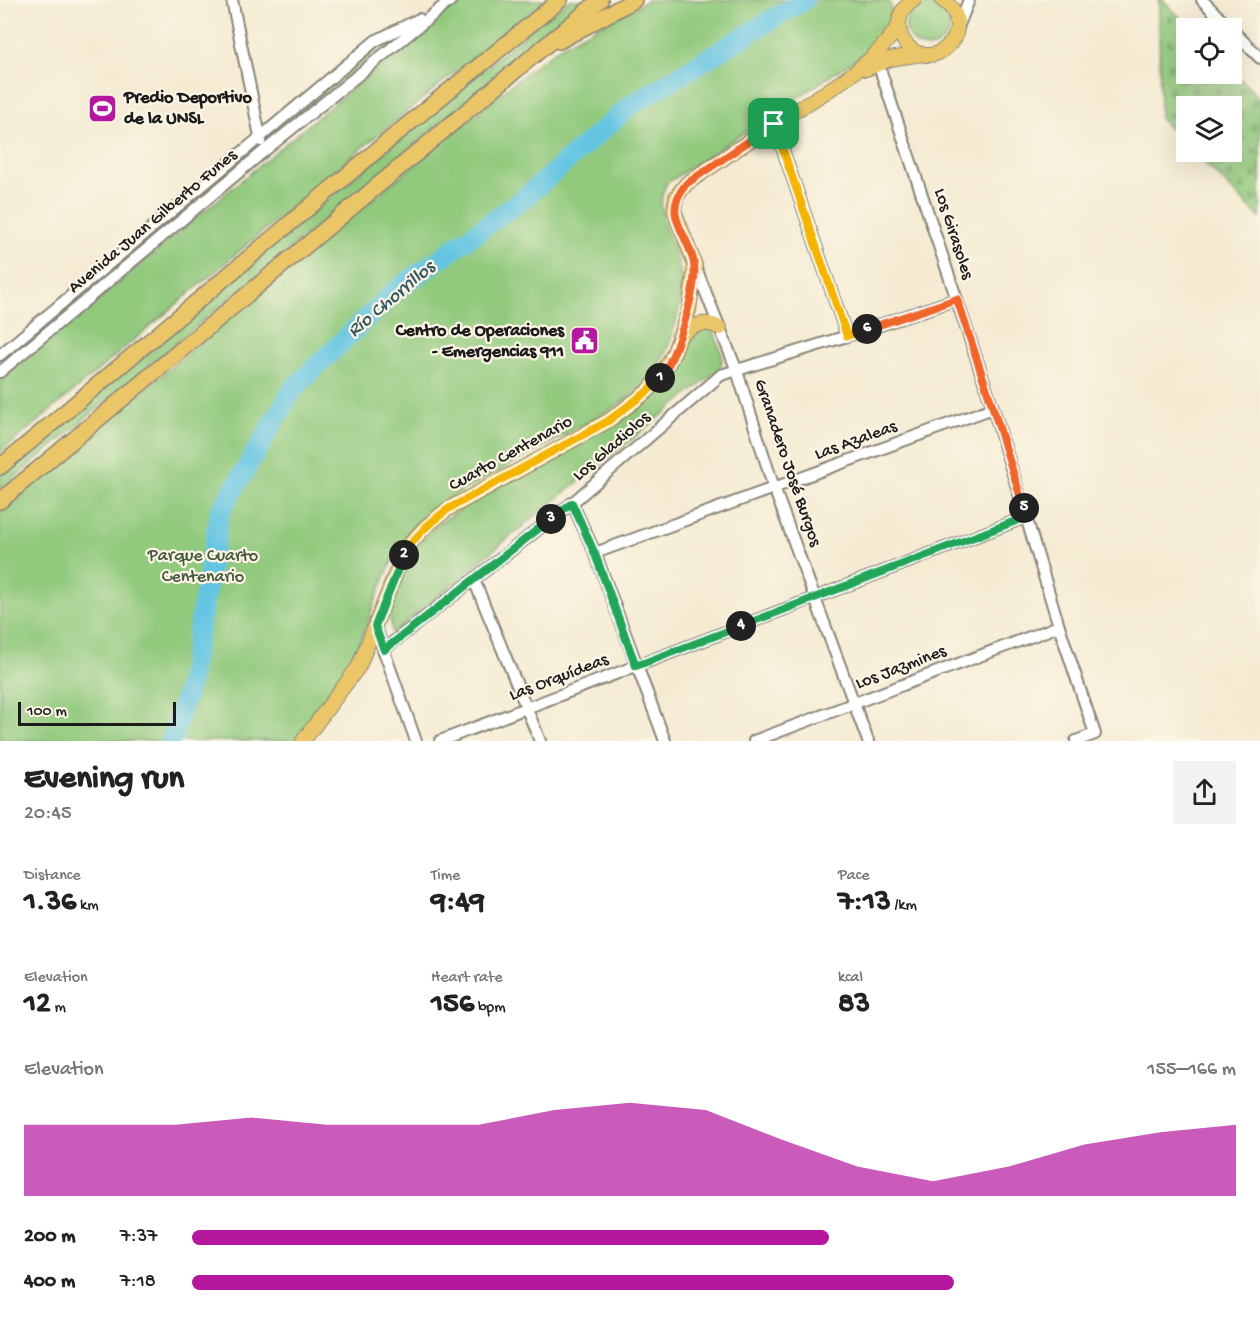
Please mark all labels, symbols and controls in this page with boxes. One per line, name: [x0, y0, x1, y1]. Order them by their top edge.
map controls: [1176, 18, 1242, 162]
button: locate: [1176, 18, 1242, 84]
place label: Predio Deportivo de la UNSL: [123, 88, 252, 130]
sports icon: Predio Deportivo de la UNSL: [87, 92, 119, 124]
button: layers: [1176, 96, 1242, 162]
pin: [748, 98, 799, 149]
icon: arrive: [757, 107, 790, 140]
street label: Avenida Juan Gilberto Funes: [65, 145, 243, 299]
street label: Los Girasoles: [928, 186, 978, 283]
water label: Río Chorrillos: [344, 256, 442, 343]
pin: 6: [852, 314, 882, 344]
text: 6: [863, 319, 871, 338]
place label: Centro de Operaciones - Emergencias 911: [395, 321, 565, 363]
public building icon: Centro de Operaciones - Emergencias 911: [569, 325, 601, 357]
pin: 1: [645, 363, 675, 393]
text: 1: [657, 368, 663, 387]
street label: Granadero José Burgos: [749, 377, 826, 551]
street label: Los Gladiolos: [569, 407, 656, 486]
street label: Cuarto Centenario: [446, 411, 576, 497]
street label: Las Azaleas: [812, 416, 901, 466]
pin: 5: [1009, 493, 1039, 523]
text: 5: [1020, 498, 1028, 517]
pin: 3: [536, 504, 566, 534]
text: 3: [547, 509, 555, 528]
pin: 2: [389, 540, 419, 570]
text: 2: [400, 545, 408, 564]
park label: Parque Cuarto Centenario: [147, 546, 258, 588]
pin: 4: [726, 611, 756, 641]
text: 4: [737, 616, 745, 635]
street label: Los Jazmines: [853, 641, 951, 695]
street label: Las Orquídeas: [507, 649, 613, 706]
scale bar: [18, 699, 176, 726]
text: 100 m: [27, 703, 67, 722]
text: Evening run: [24, 761, 184, 799]
button: share: [1173, 761, 1236, 824]
text: 20:45: [24, 803, 71, 826]
text: Distance: [24, 867, 81, 886]
text: Time: [431, 867, 460, 886]
text: Pace: [838, 867, 869, 886]
text: 1.36: [24, 886, 76, 921]
text: 9:49: [431, 886, 485, 921]
text: 7:13: [838, 886, 891, 921]
text: km: [76, 897, 99, 916]
text: /km: [891, 897, 917, 916]
text: Elevation: [24, 969, 88, 988]
text: Heart rate: [431, 969, 503, 988]
text: kcal: [838, 969, 863, 988]
text: 12: [24, 988, 51, 1023]
text: 156: [431, 988, 474, 1023]
text: 83: [838, 988, 870, 1023]
text: m: [51, 999, 66, 1018]
text: bpm: [474, 999, 506, 1018]
text: Elevation: [24, 1059, 104, 1082]
text: 155–166 m: [1147, 1059, 1236, 1082]
text: 200 m: [24, 1226, 75, 1249]
text: 7:37: [120, 1226, 157, 1249]
text: 400 m: [24, 1271, 75, 1294]
text: 7:18: [120, 1271, 156, 1294]

